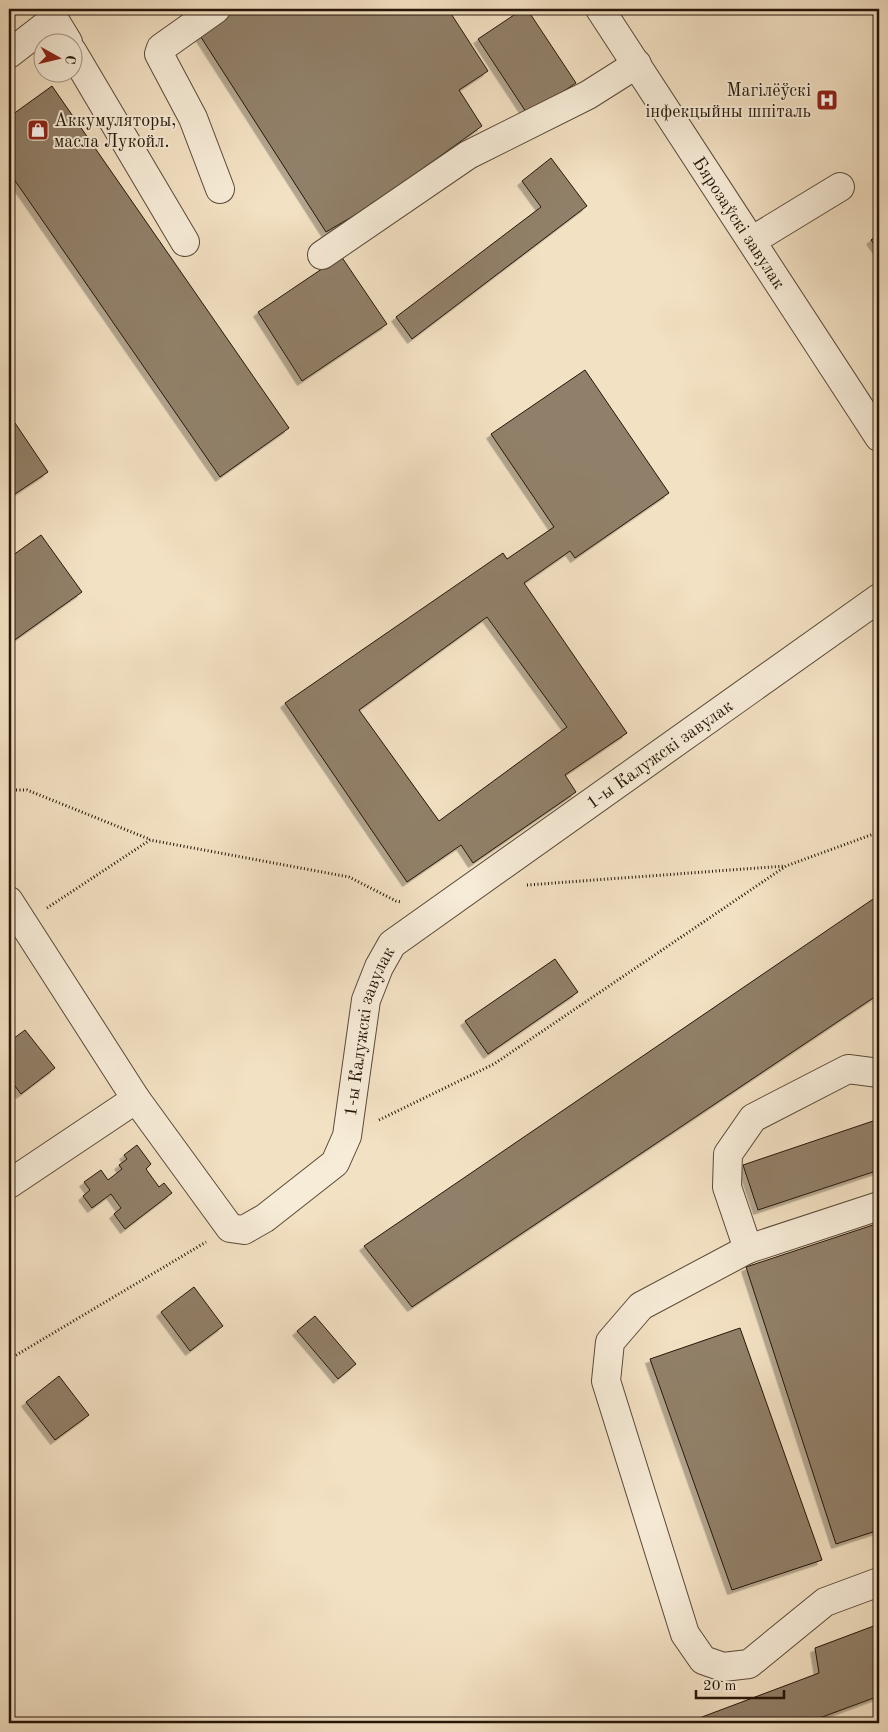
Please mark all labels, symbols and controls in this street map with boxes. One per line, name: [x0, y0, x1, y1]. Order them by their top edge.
north arrow: [32, 32, 82, 82]
text: С: [62, 54, 77, 65]
place label: Магілёўскі інфекцыйны шпіталь: [646, 82, 811, 122]
hospital icon: Магілёўскі інфекцыйны шпіталь: [815, 88, 839, 112]
place label: Аккумуляторы, масла Лукойл.: [54, 112, 176, 151]
shop icon: Аккумуляторы, масла Лукойл.: [26, 118, 50, 142]
street label: Бярозаўскі завулак: [689, 154, 788, 292]
street label: 1-ы Калужскі завулак: [584, 697, 736, 813]
street label: 1-ы Калужскі завулак: [342, 944, 398, 1118]
scale bar: [696, 1667, 783, 1699]
text: 20 m: [703, 1679, 737, 1694]

